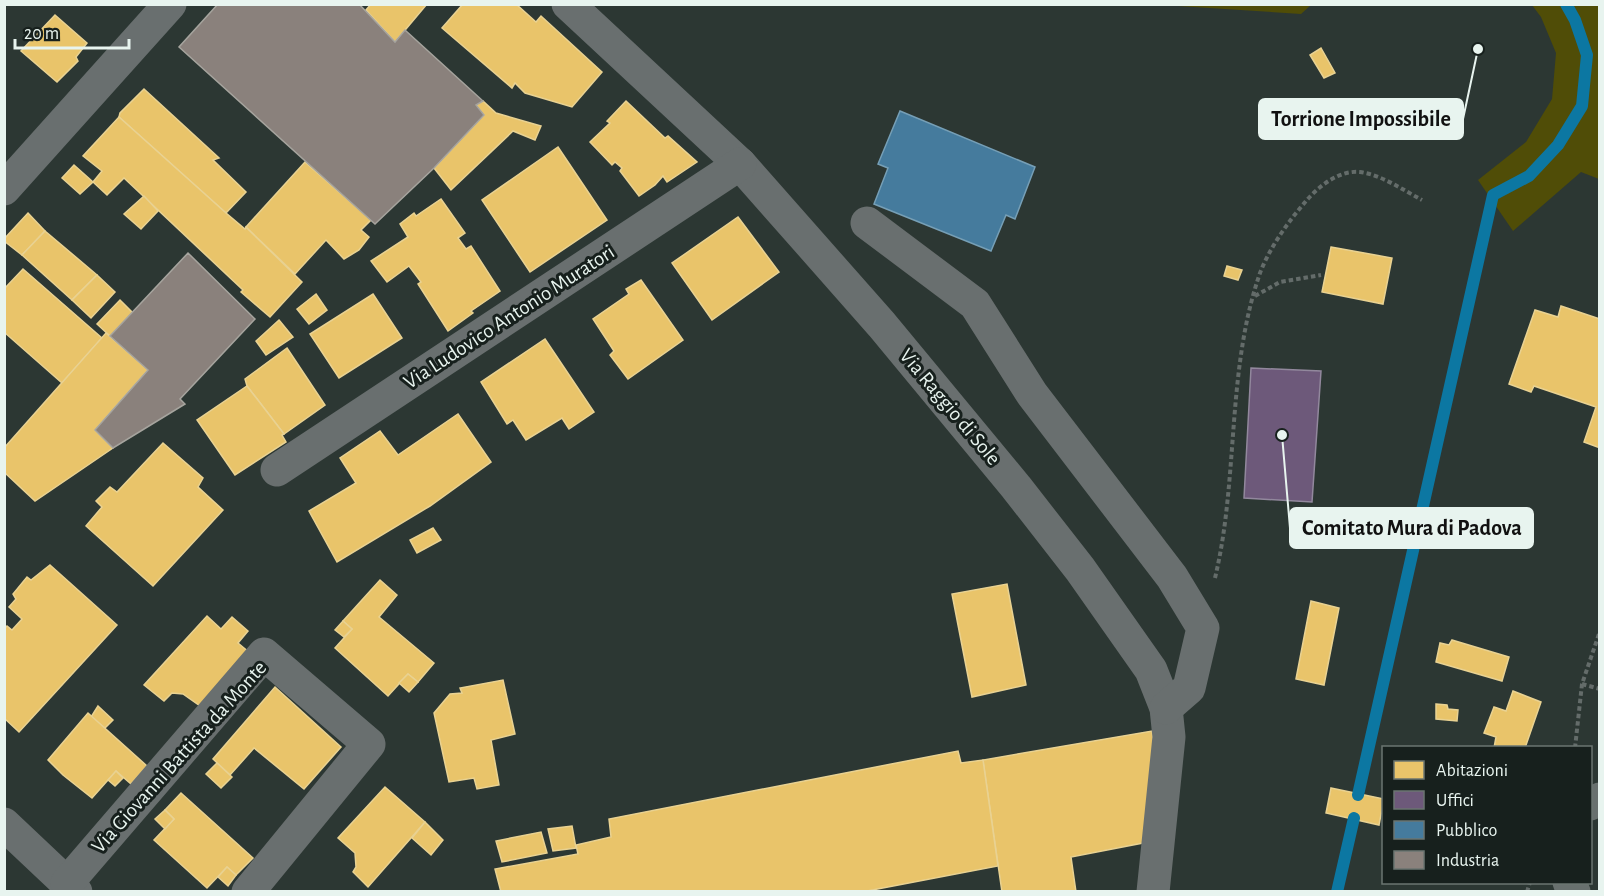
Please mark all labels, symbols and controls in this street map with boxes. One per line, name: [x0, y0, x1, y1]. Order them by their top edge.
scale bar: [15, 12, 129, 50]
text: 20 m: [24, 25, 59, 43]
callout: Torrione Impossibile: [1259, 99, 1463, 139]
text: Torrione Impossibile: [1271, 108, 1451, 130]
street label: Via Ludovico Antonio Muratori: [400, 241, 618, 393]
street label: Via Raggio di Sole: [896, 345, 1004, 469]
callout: Comitato Mura di Padova: [1290, 508, 1533, 548]
text: Comitato Mura di Padova: [1302, 517, 1522, 539]
street label: Via Giovanni Battista da Monte: [88, 657, 270, 857]
legend: [1382, 746, 1592, 884]
text: Abitazioni: [1436, 762, 1508, 780]
text: Uffici: [1436, 792, 1474, 810]
text: Pubblico: [1436, 822, 1498, 840]
text: Industria: [1436, 852, 1499, 870]

